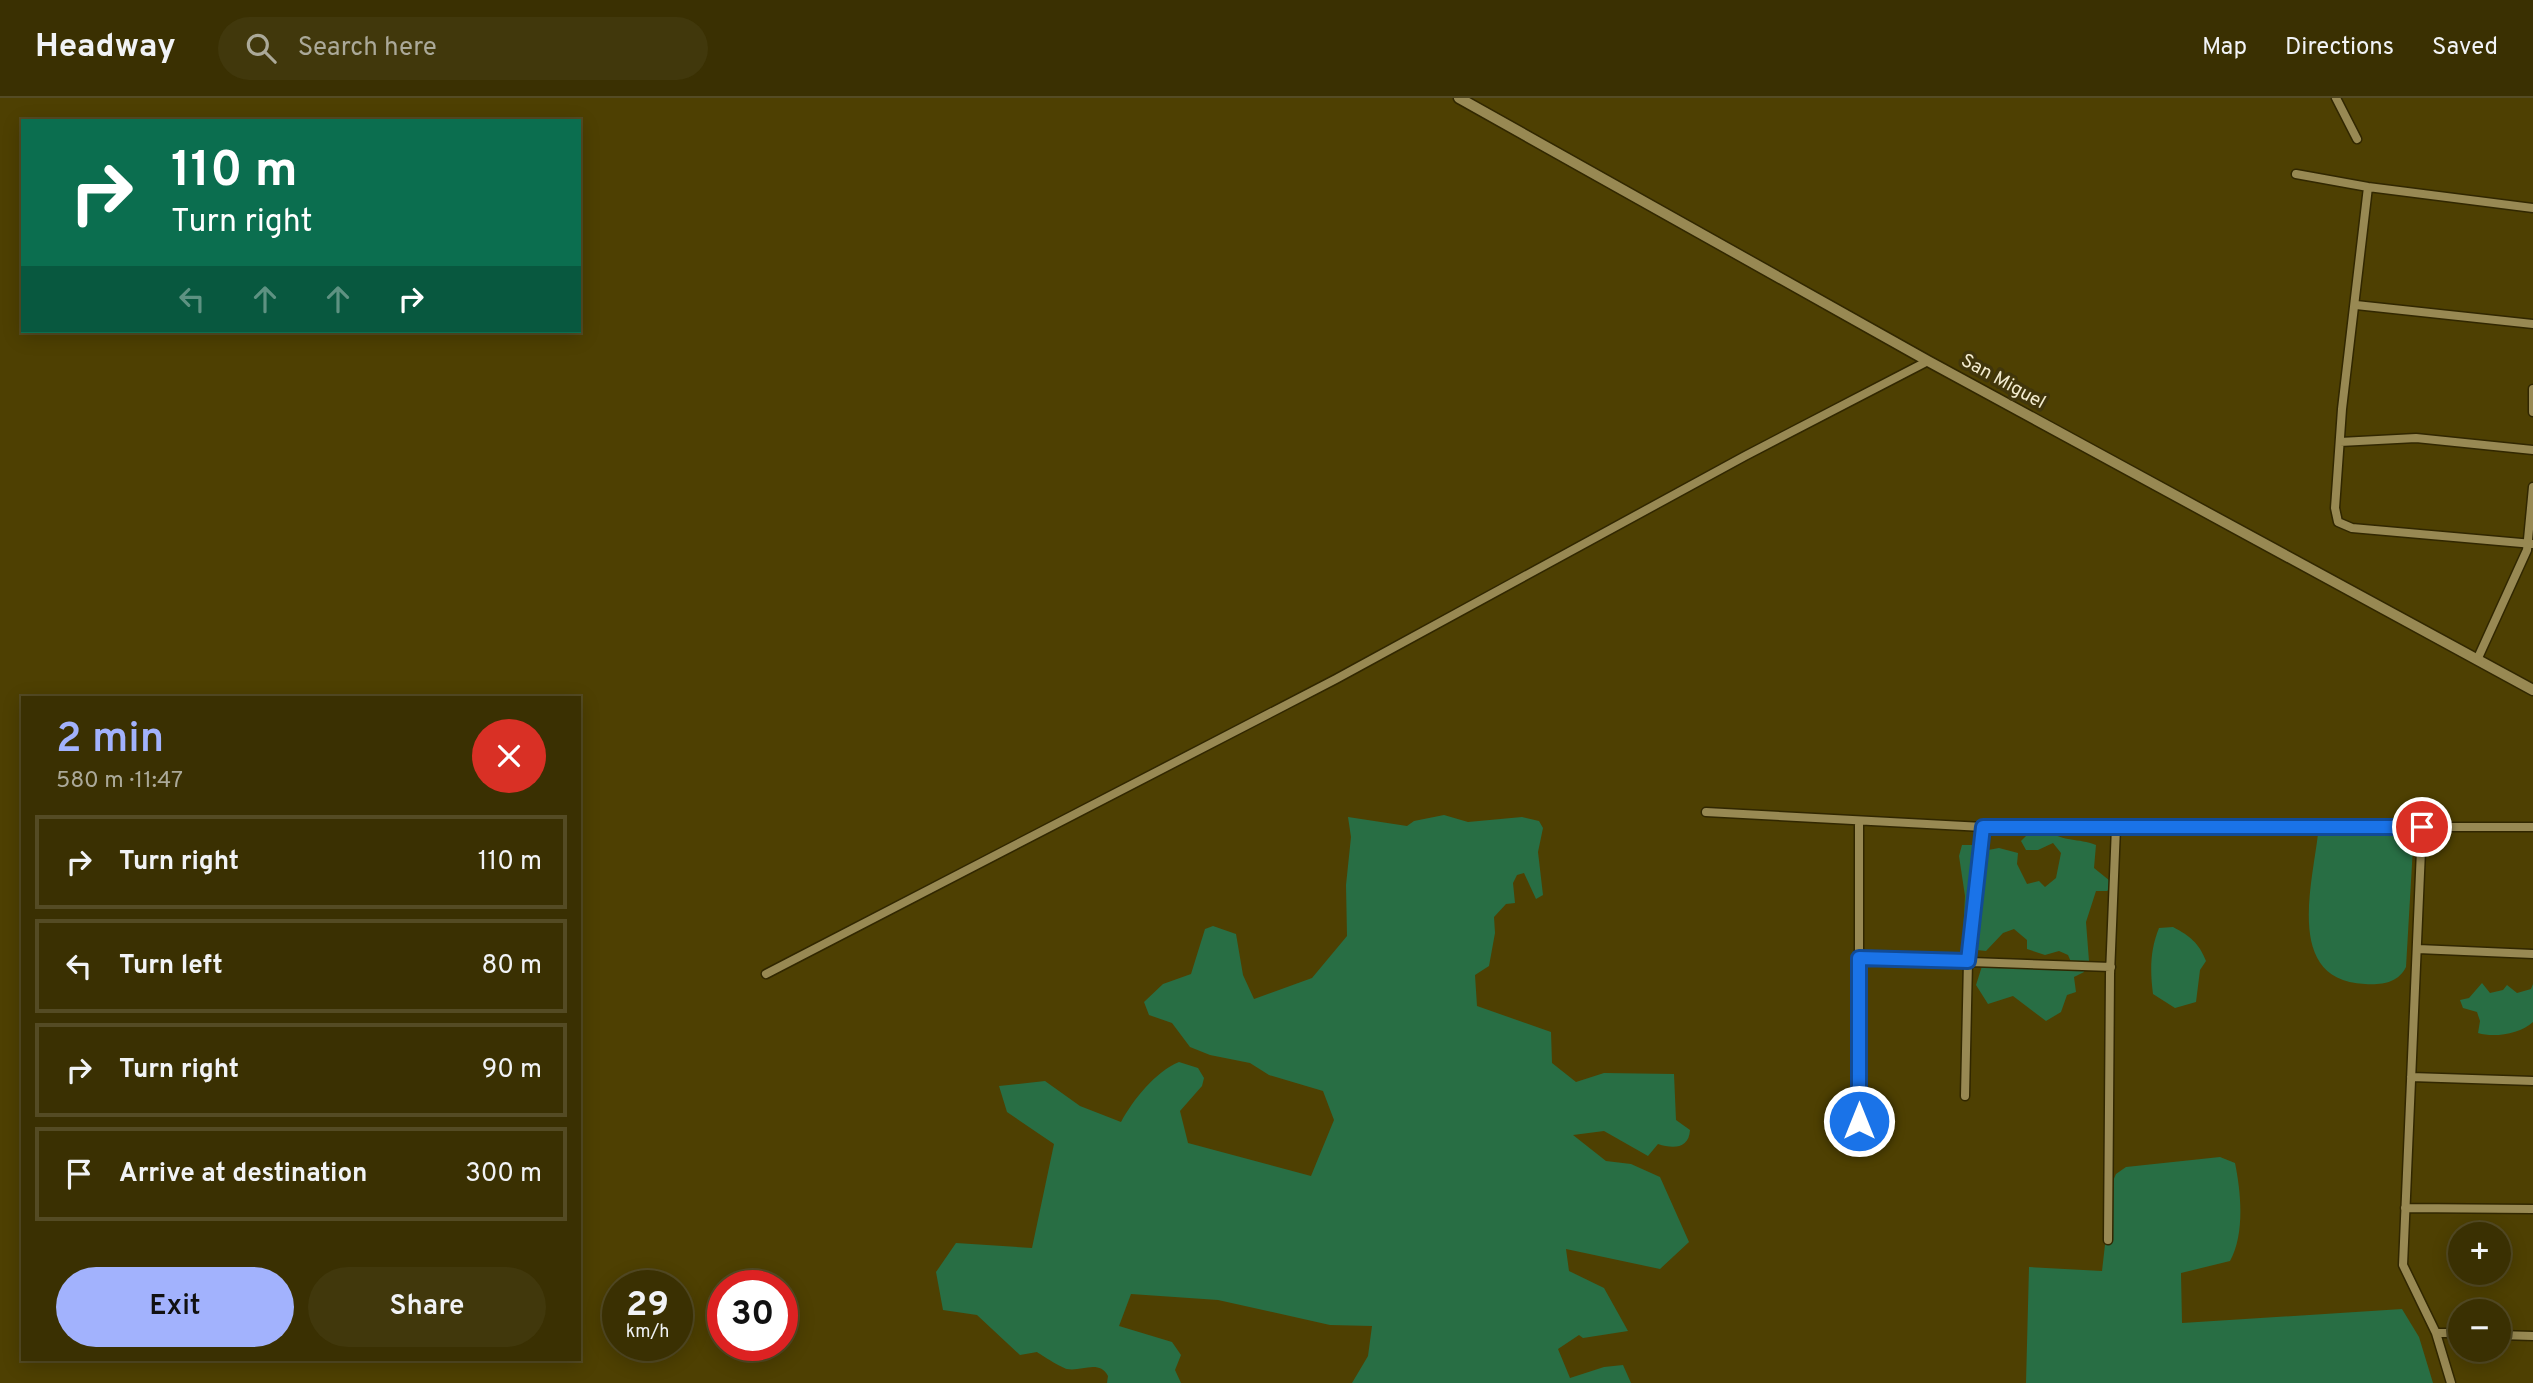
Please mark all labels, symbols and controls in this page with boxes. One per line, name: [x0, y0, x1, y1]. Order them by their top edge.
search box: [218, 17, 708, 80]
text: Headway: [35, 27, 176, 69]
icon: search: [242, 29, 280, 67]
text: Search here: [298, 32, 437, 65]
text: Map: [2202, 33, 2247, 63]
text: Directions: [2285, 33, 2394, 63]
text: Saved: [2432, 33, 2498, 63]
text: 110 m: [171, 142, 298, 204]
icon: right: [56, 147, 147, 238]
text: Turn right: [171, 203, 313, 243]
icon: left: [173, 280, 211, 318]
icon: ahead: [246, 280, 284, 318]
icon: ahead: [319, 280, 357, 318]
icon: right: [392, 280, 430, 318]
street label: San Miguel: [1956, 349, 2050, 415]
text: 2 min: [56, 714, 164, 767]
button: close: [472, 719, 546, 793]
text: 580 m · 11:47: [56, 767, 183, 796]
pin: [2392, 797, 2452, 857]
icon: arrive: [2403, 808, 2441, 846]
icon: right: [60, 843, 98, 881]
text: Turn right: [119, 846, 239, 879]
text: 110 m: [478, 846, 542, 879]
icon: left: [60, 947, 98, 985]
text: Turn left: [119, 950, 223, 983]
text: 80 m: [482, 950, 542, 983]
icon: right: [60, 1051, 98, 1089]
text: Turn right: [119, 1054, 239, 1087]
text: 90 m: [482, 1054, 542, 1087]
position arrow: [1822, 1084, 1896, 1158]
icon: arrive: [60, 1155, 98, 1193]
text: Arrive at destination: [119, 1158, 367, 1191]
text: 300 m: [465, 1158, 542, 1191]
map controls: [2448, 1222, 2511, 1362]
button: +: [2448, 1222, 2511, 1285]
button: Exit: [56, 1267, 294, 1347]
button: Share: [308, 1267, 546, 1347]
speed limit sign: 30: [707, 1270, 798, 1361]
text: 29: [626, 1284, 669, 1328]
button: −: [2448, 1299, 2511, 1362]
text: km/h: [626, 1321, 669, 1344]

